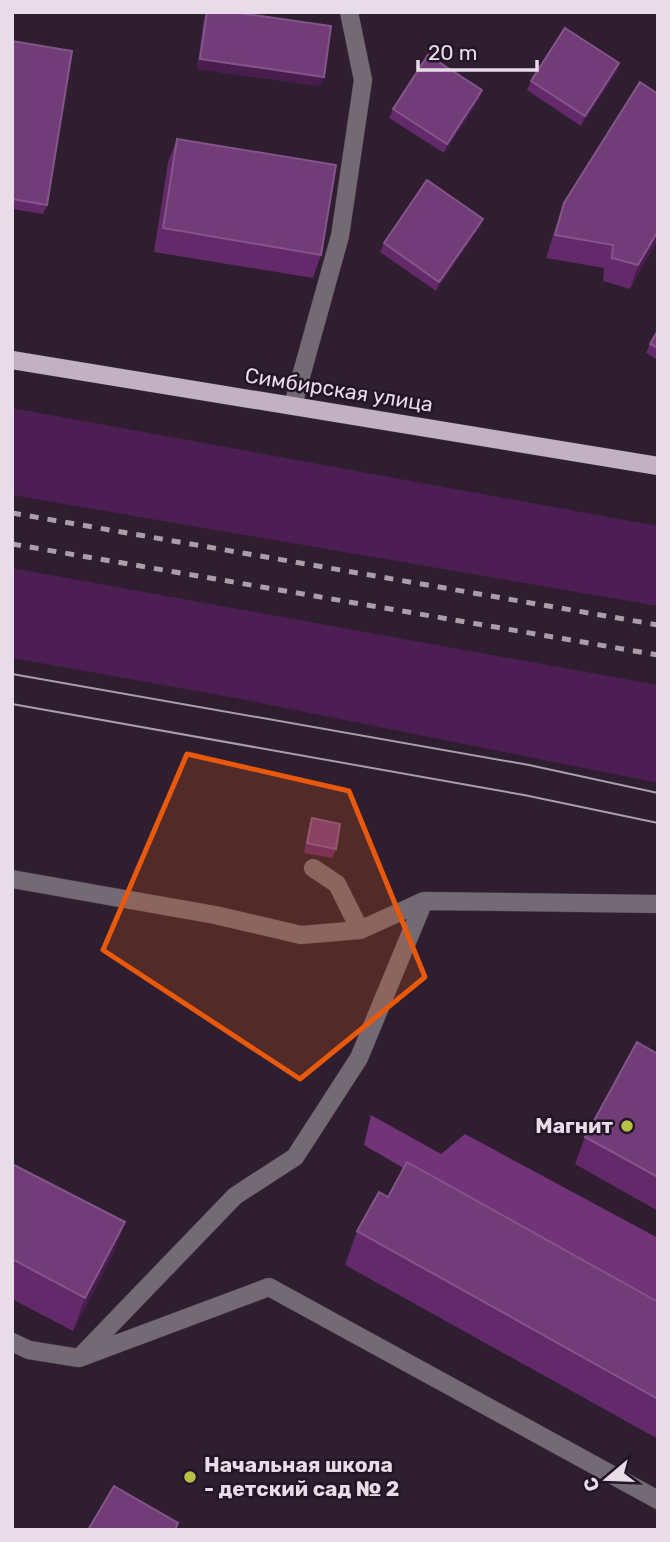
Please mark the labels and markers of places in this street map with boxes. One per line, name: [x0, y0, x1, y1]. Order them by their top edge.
place label: Магнит: [535, 1113, 613, 1138]
marker: Магнит: [619, 1118, 635, 1134]
place label: Начальная школа - детский сад № 2: [204, 1452, 399, 1501]
marker: Начальная школа - детский сад № 2: [182, 1469, 198, 1485]

